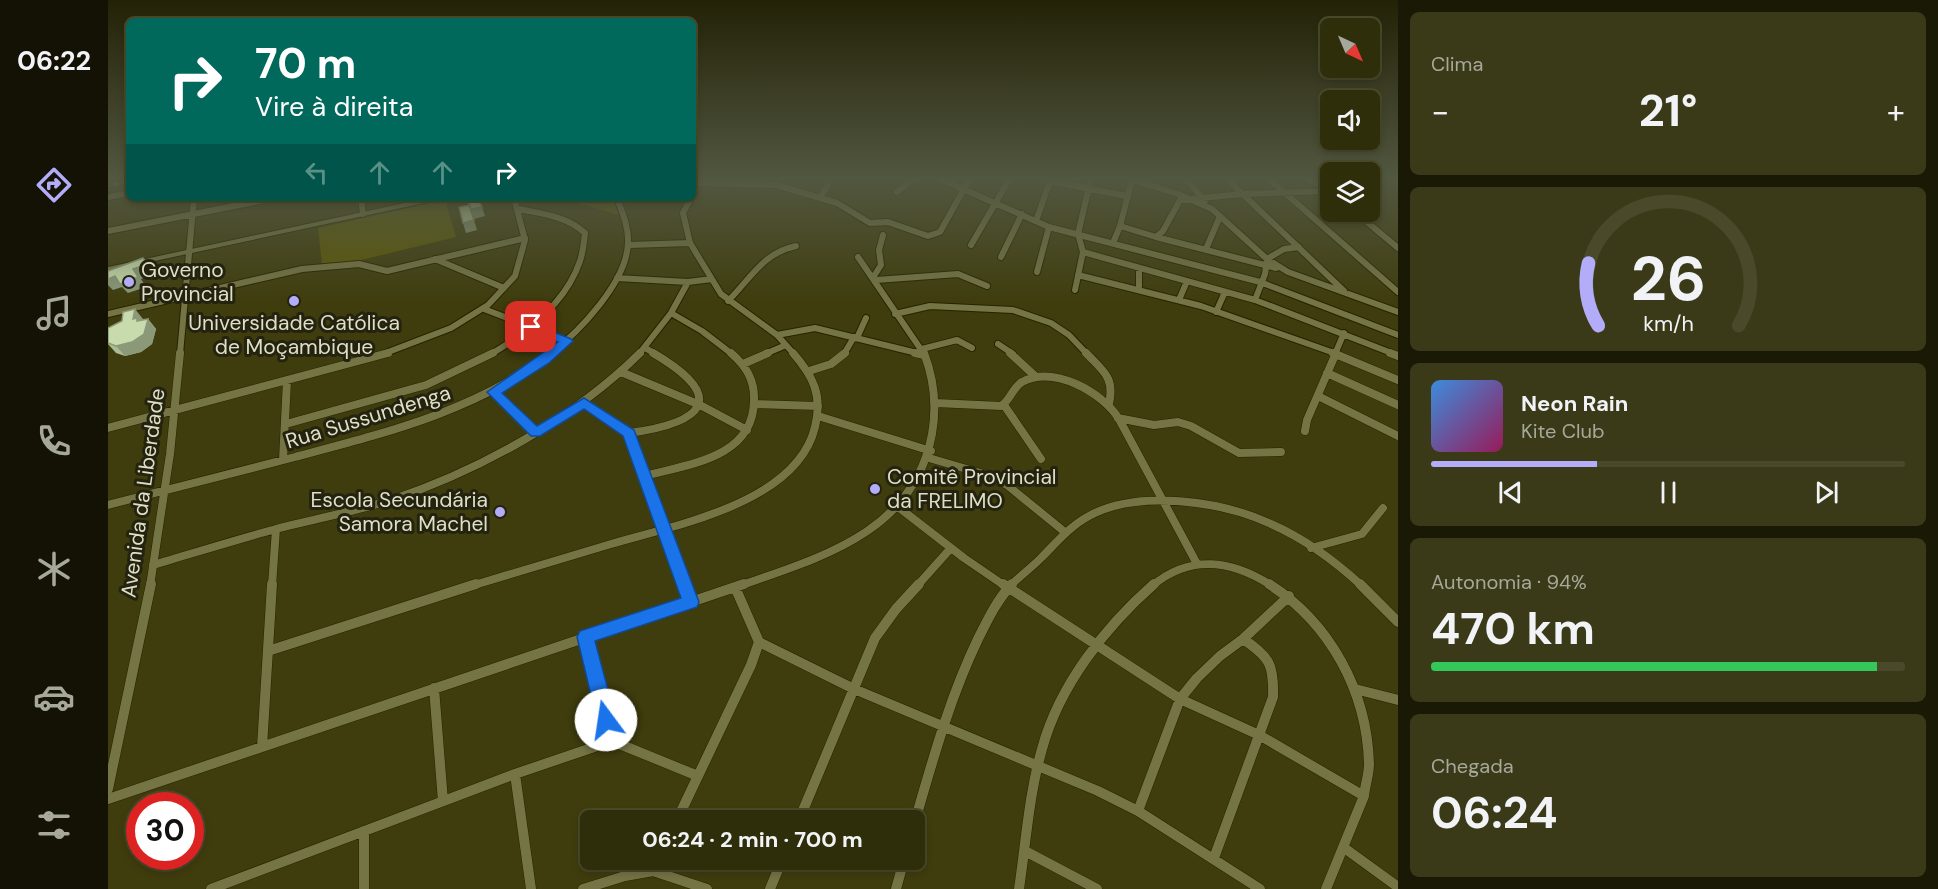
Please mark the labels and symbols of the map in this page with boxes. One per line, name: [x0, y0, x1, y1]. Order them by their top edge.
north arrow: [1320, 18, 1380, 78]
place label: Governo Provincial: [141, 256, 234, 308]
marker: Governo Provincial: [122, 275, 136, 289]
marker: Universidade Católica de Moçambique: [287, 294, 301, 308]
pin: [505, 301, 556, 352]
place label: Universidade Católica de Moçambique: [188, 309, 400, 361]
street label: Rua Sussundenga: [282, 379, 454, 455]
street label: Avenida da Liberdade: [114, 386, 172, 599]
place label: Comitê Provincial da FRELIMO: [887, 463, 1057, 515]
marker: Comitê Provincial da FRELIMO: [868, 482, 882, 496]
place label: Escola Secundária Samora Machel: [310, 486, 488, 538]
marker: Escola Secundária Samora Machel: [493, 505, 507, 519]
position arrow: [574, 688, 638, 752]
speed limit sign: 30: [126, 792, 204, 870]

